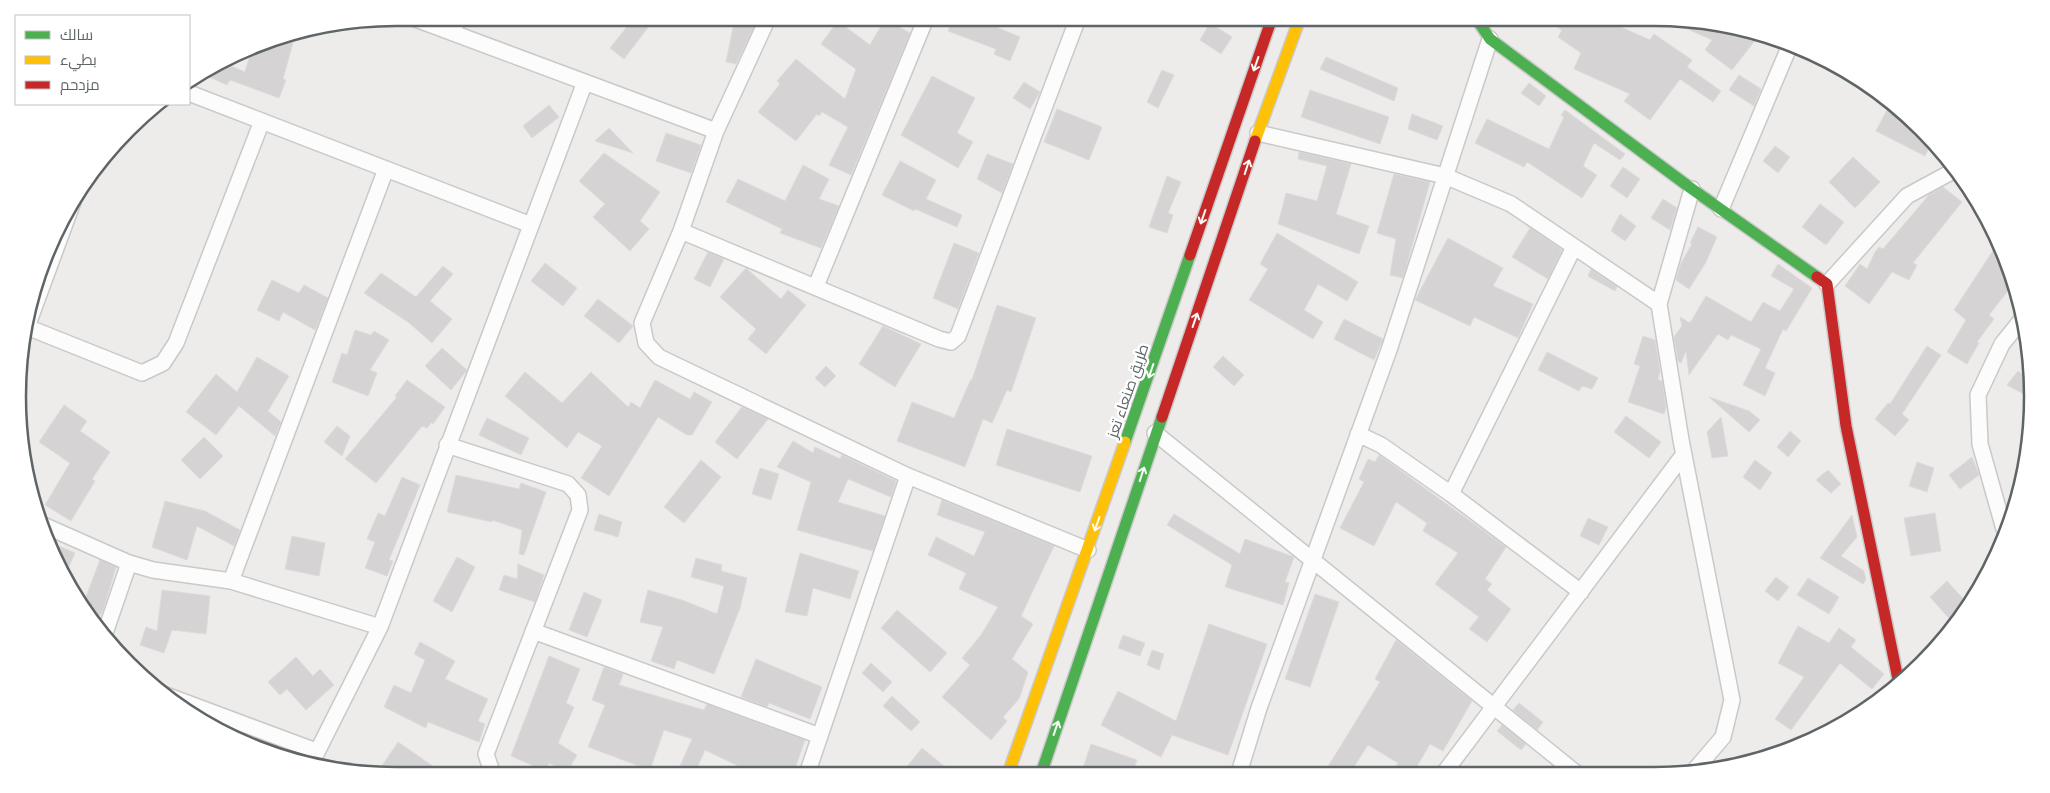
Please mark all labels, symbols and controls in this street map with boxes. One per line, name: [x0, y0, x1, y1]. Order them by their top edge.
legend: [15, 15, 190, 105]
text: سالك: [60, 24, 93, 45]
text: بطيء: [60, 49, 97, 72]
one-way arrow: [1251, 55, 1260, 71]
text: مزدحم: [60, 74, 100, 95]
one-way arrow: [1243, 159, 1253, 175]
one-way arrow: [1198, 209, 1207, 224]
one-way arrow: [1190, 313, 1200, 329]
street label: طريق صنعاء تعز: [1101, 341, 1153, 442]
one-way arrow: [1146, 363, 1155, 378]
one-way arrow: [1138, 467, 1147, 482]
one-way arrow: [1092, 516, 1101, 532]
one-way arrow: [1052, 720, 1062, 736]

